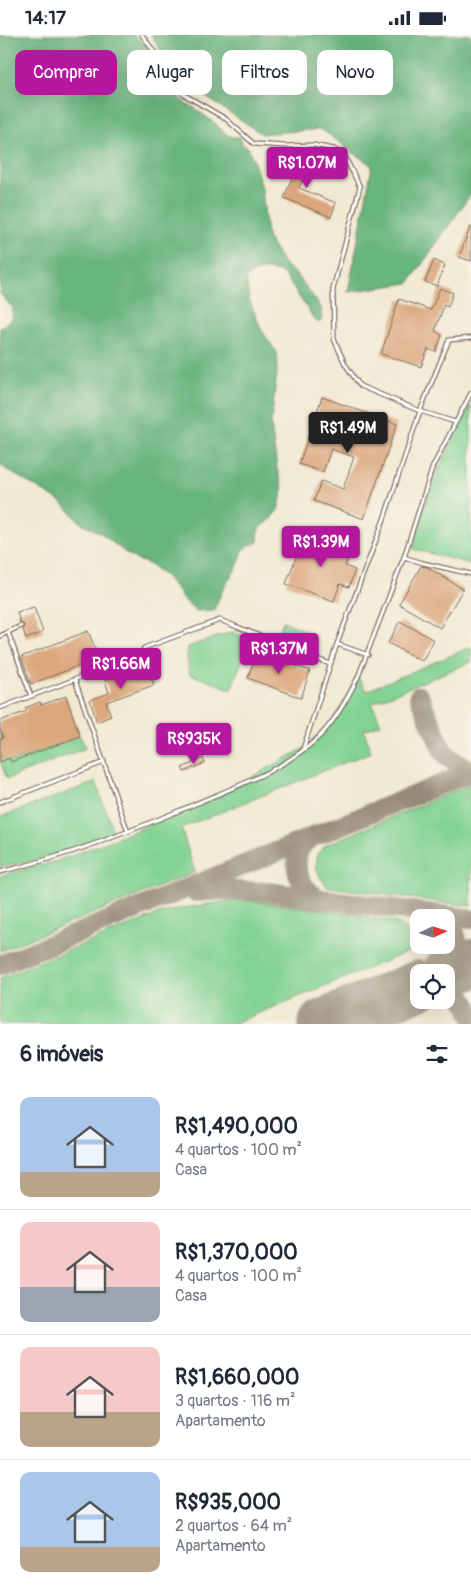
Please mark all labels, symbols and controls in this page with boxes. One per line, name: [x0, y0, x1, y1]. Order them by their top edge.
text: 14:17: [25, 6, 66, 30]
chip: Comprar: [15, 50, 117, 95]
chip: Alugar: [127, 50, 212, 95]
chip: Filtros: [222, 50, 307, 95]
chip: Novo: [317, 50, 393, 95]
pin: R$1.07M: [261, 147, 353, 189]
text: R$1.07M: [278, 153, 336, 173]
pin: R$1.49M: [302, 411, 394, 454]
text: R$1.49M: [320, 418, 376, 438]
pin: R$1.39M: [275, 525, 367, 568]
text: R$1.39M: [293, 532, 349, 552]
pin: R$1.37M: [233, 633, 325, 675]
text: R$1.37M: [251, 639, 307, 659]
pin: R$1.66M: [75, 647, 167, 690]
text: R$1.66M: [92, 654, 150, 674]
pin: R$935K: [153, 723, 235, 765]
text: R$935K: [167, 729, 221, 749]
north arrow: [410, 909, 455, 954]
map controls: [410, 909, 455, 1009]
button: locate: [410, 964, 455, 1009]
icon: filters: [423, 1040, 451, 1068]
text: 6 imóveis: [20, 1041, 103, 1068]
text: R$1,490,000: [175, 1113, 298, 1140]
icon: home: [60, 1117, 120, 1177]
text: 4 quartos · 100 m²: [175, 1140, 302, 1160]
text: Casa: [175, 1160, 207, 1180]
text: R$1,370,000: [175, 1239, 298, 1266]
icon: home: [60, 1242, 120, 1302]
text: 4 quartos · 100 m²: [175, 1266, 302, 1286]
text: Casa: [175, 1286, 207, 1306]
text: R$1,660,000: [175, 1364, 299, 1391]
icon: home: [60, 1367, 120, 1427]
text: 3 quartos · 116 m²: [175, 1391, 295, 1411]
text: Apartamento: [175, 1411, 266, 1431]
text: R$935,000: [175, 1489, 281, 1516]
icon: home: [60, 1492, 120, 1552]
text: 2 quartos · 64 m²: [175, 1516, 292, 1536]
text: Apartamento: [175, 1536, 266, 1556]

